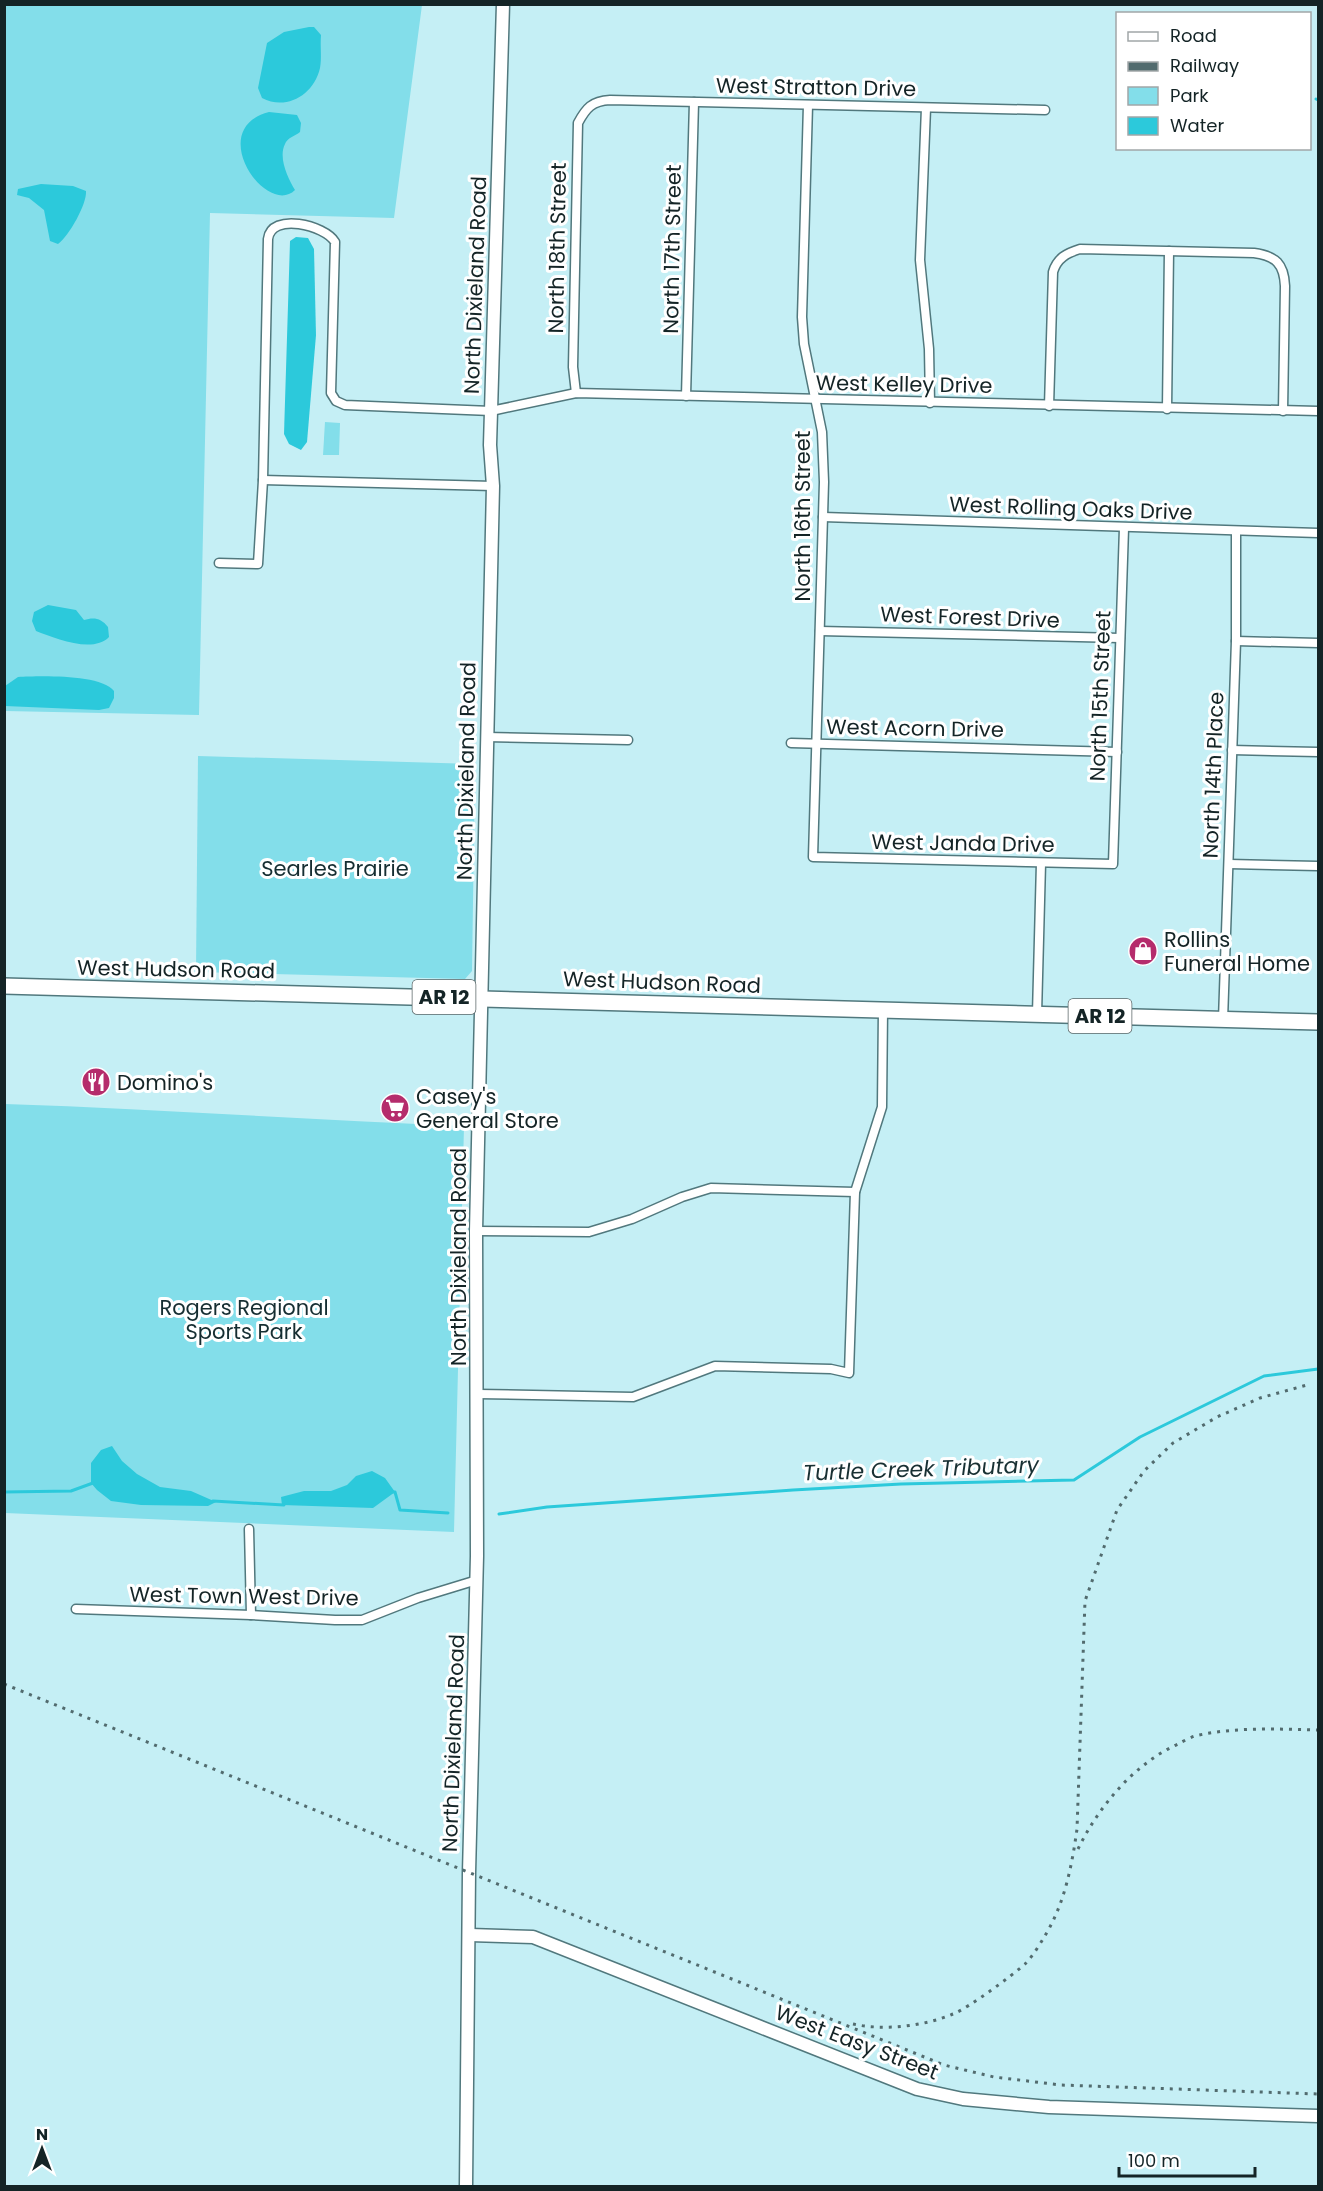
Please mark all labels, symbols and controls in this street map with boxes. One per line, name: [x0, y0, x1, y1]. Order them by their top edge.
legend: [1116, 12, 1311, 150]
text: Road: [1170, 23, 1217, 48]
text: Railway: [1170, 53, 1239, 78]
street label: West Stratton Drive: [716, 71, 916, 103]
text: Park: [1170, 83, 1209, 108]
text: Water: [1170, 113, 1224, 138]
street label: North 18th Street: [541, 162, 573, 334]
street label: North 17th Street: [656, 164, 688, 334]
street label: North Dixieland Road: [457, 175, 493, 395]
street label: West Kelley Drive: [815, 368, 993, 400]
street label: North 16th Street: [788, 431, 817, 601]
street label: West Rolling Oaks Drive: [949, 489, 1193, 527]
street label: West Forest Drive: [880, 599, 1060, 635]
street label: North 15th Street: [1083, 610, 1117, 782]
street label: North Dixieland Road: [450, 662, 482, 880]
street label: North 14th Place: [1196, 691, 1230, 859]
street label: West Acorn Drive: [826, 712, 1004, 744]
street label: West Janda Drive: [871, 827, 1055, 859]
park label: Searles Prairie: [261, 854, 409, 883]
place label: Rollins Funeral Home: [1164, 925, 1310, 978]
shop icon: Rollins Funeral Home: [1127, 935, 1159, 967]
street label: West Hudson Road: [77, 953, 275, 985]
street label: West Hudson Road: [563, 964, 761, 1000]
road number: AR 12: [412, 980, 476, 1014]
road number: AR 12: [1068, 999, 1132, 1033]
restaurant icon: Domino's: [80, 1066, 112, 1098]
place label: Domino's: [117, 1068, 213, 1097]
place label: Casey's General Store: [416, 1082, 559, 1135]
supermarket icon: Casey's General Store: [379, 1092, 411, 1124]
street label: North Dixieland Road: [444, 1148, 473, 1366]
park label: Rogers Regional Sports Park: [159, 1293, 329, 1346]
water label: Turtle Creek Tributary: [802, 1449, 1041, 1489]
street label: West Town West Drive: [129, 1580, 359, 1612]
street label: North Dixieland Road: [435, 1633, 471, 1853]
street label: West Easy Street: [771, 1998, 943, 2086]
north arrow: [12, 2119, 72, 2179]
text: N: [36, 2123, 48, 2146]
scale bar: [1119, 2140, 1256, 2178]
text: 100 m: [1128, 2148, 1180, 2173]

